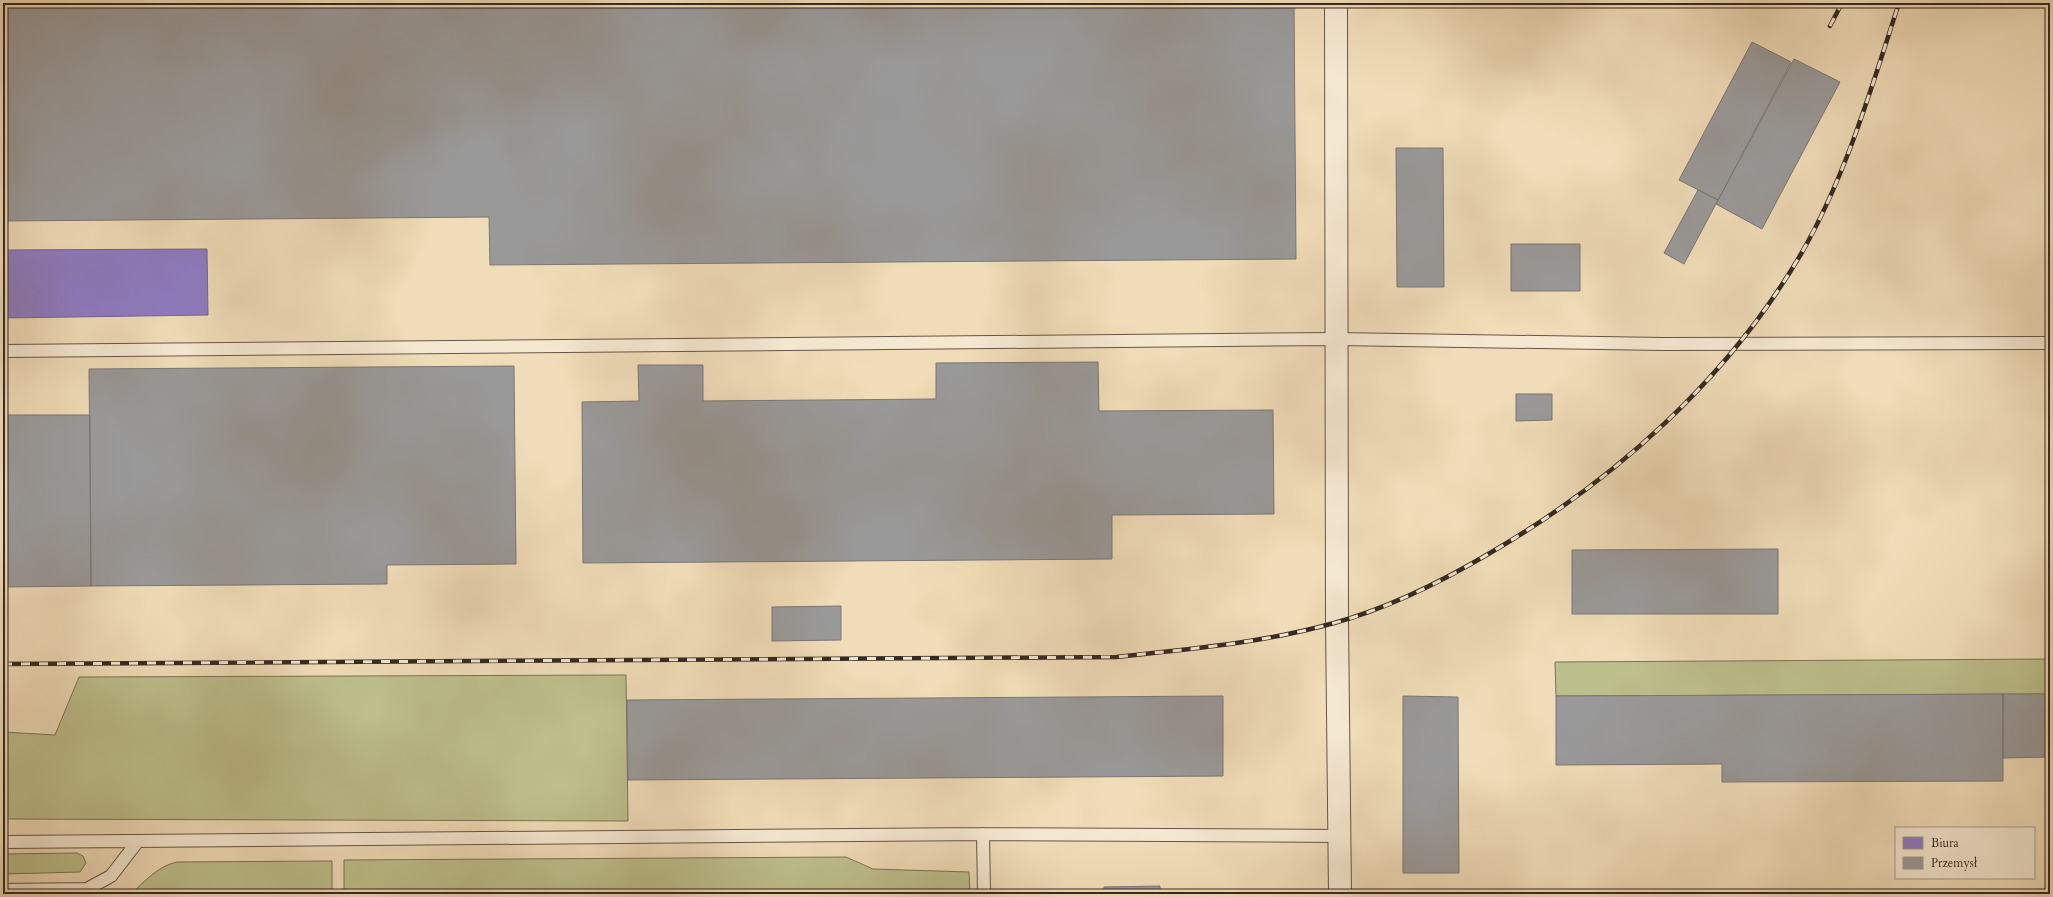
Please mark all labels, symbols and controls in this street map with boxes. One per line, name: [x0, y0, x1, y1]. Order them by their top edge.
legend: [1895, 827, 2035, 879]
text: Biura: [1931, 835, 1959, 851]
text: Przemysł: [1931, 855, 1978, 871]

